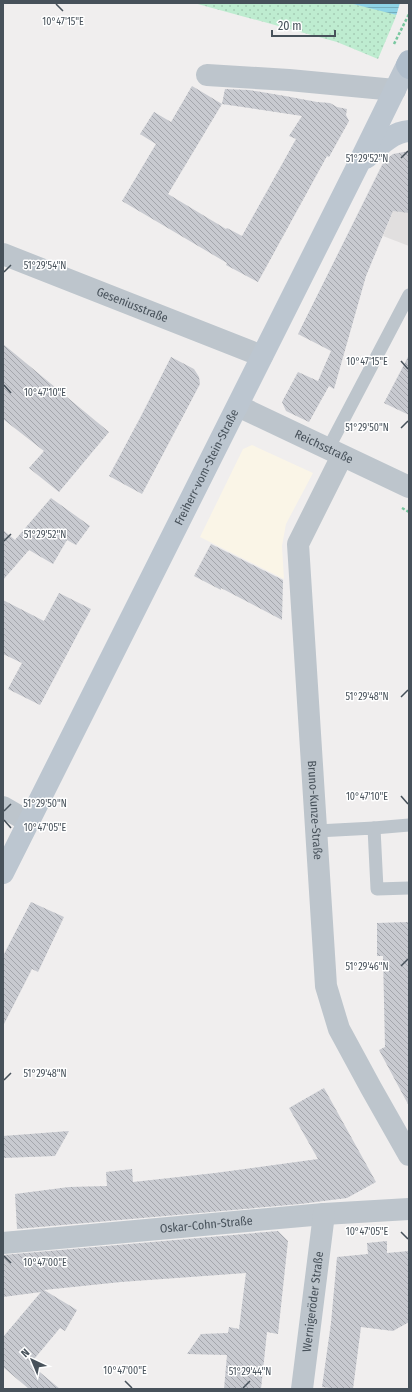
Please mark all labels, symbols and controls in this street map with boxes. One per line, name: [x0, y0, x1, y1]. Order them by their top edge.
scale bar: [272, 12, 335, 38]
text: 10°47'15"E: [42, 16, 84, 28]
text: 20 m: [278, 19, 302, 33]
text: 51°29'52"N: [346, 153, 388, 165]
text: 51°29'54"N: [24, 260, 66, 272]
street label: Geseniusstraße: [95, 285, 170, 325]
text: 10°47'15"E: [346, 356, 388, 368]
text: 10°47'10"E: [24, 387, 66, 399]
street label: Freiherr-vom-Stein-Straße: [172, 407, 241, 527]
text: 51°29'50"N: [345, 422, 389, 434]
street label: Reichsstraße: [292, 427, 355, 466]
text: 51°29'52"N: [24, 529, 66, 541]
text: 51°29'48"N: [345, 691, 389, 703]
street label: Bruno-Kunze-Straße: [305, 760, 325, 860]
text: 10°47'10"E: [346, 791, 388, 803]
text: 51°29'50"N: [23, 798, 67, 810]
text: 10°47'05"E: [24, 822, 67, 834]
text: 51°29'46"N: [346, 961, 388, 973]
text: 51°29'48"N: [23, 1068, 67, 1080]
street label: Oskar-Cohn-Straße: [159, 1213, 253, 1236]
text: 10°47'05"E: [346, 1226, 389, 1238]
street label: Wernigeröder Straße: [300, 1250, 326, 1353]
text: 10°47'00"E: [23, 1257, 67, 1269]
north arrow: [12, 1340, 52, 1380]
text: N: [19, 1346, 32, 1360]
text: 10°47'00"E: [103, 1365, 147, 1377]
text: 51°29'44"N: [229, 1366, 271, 1378]

